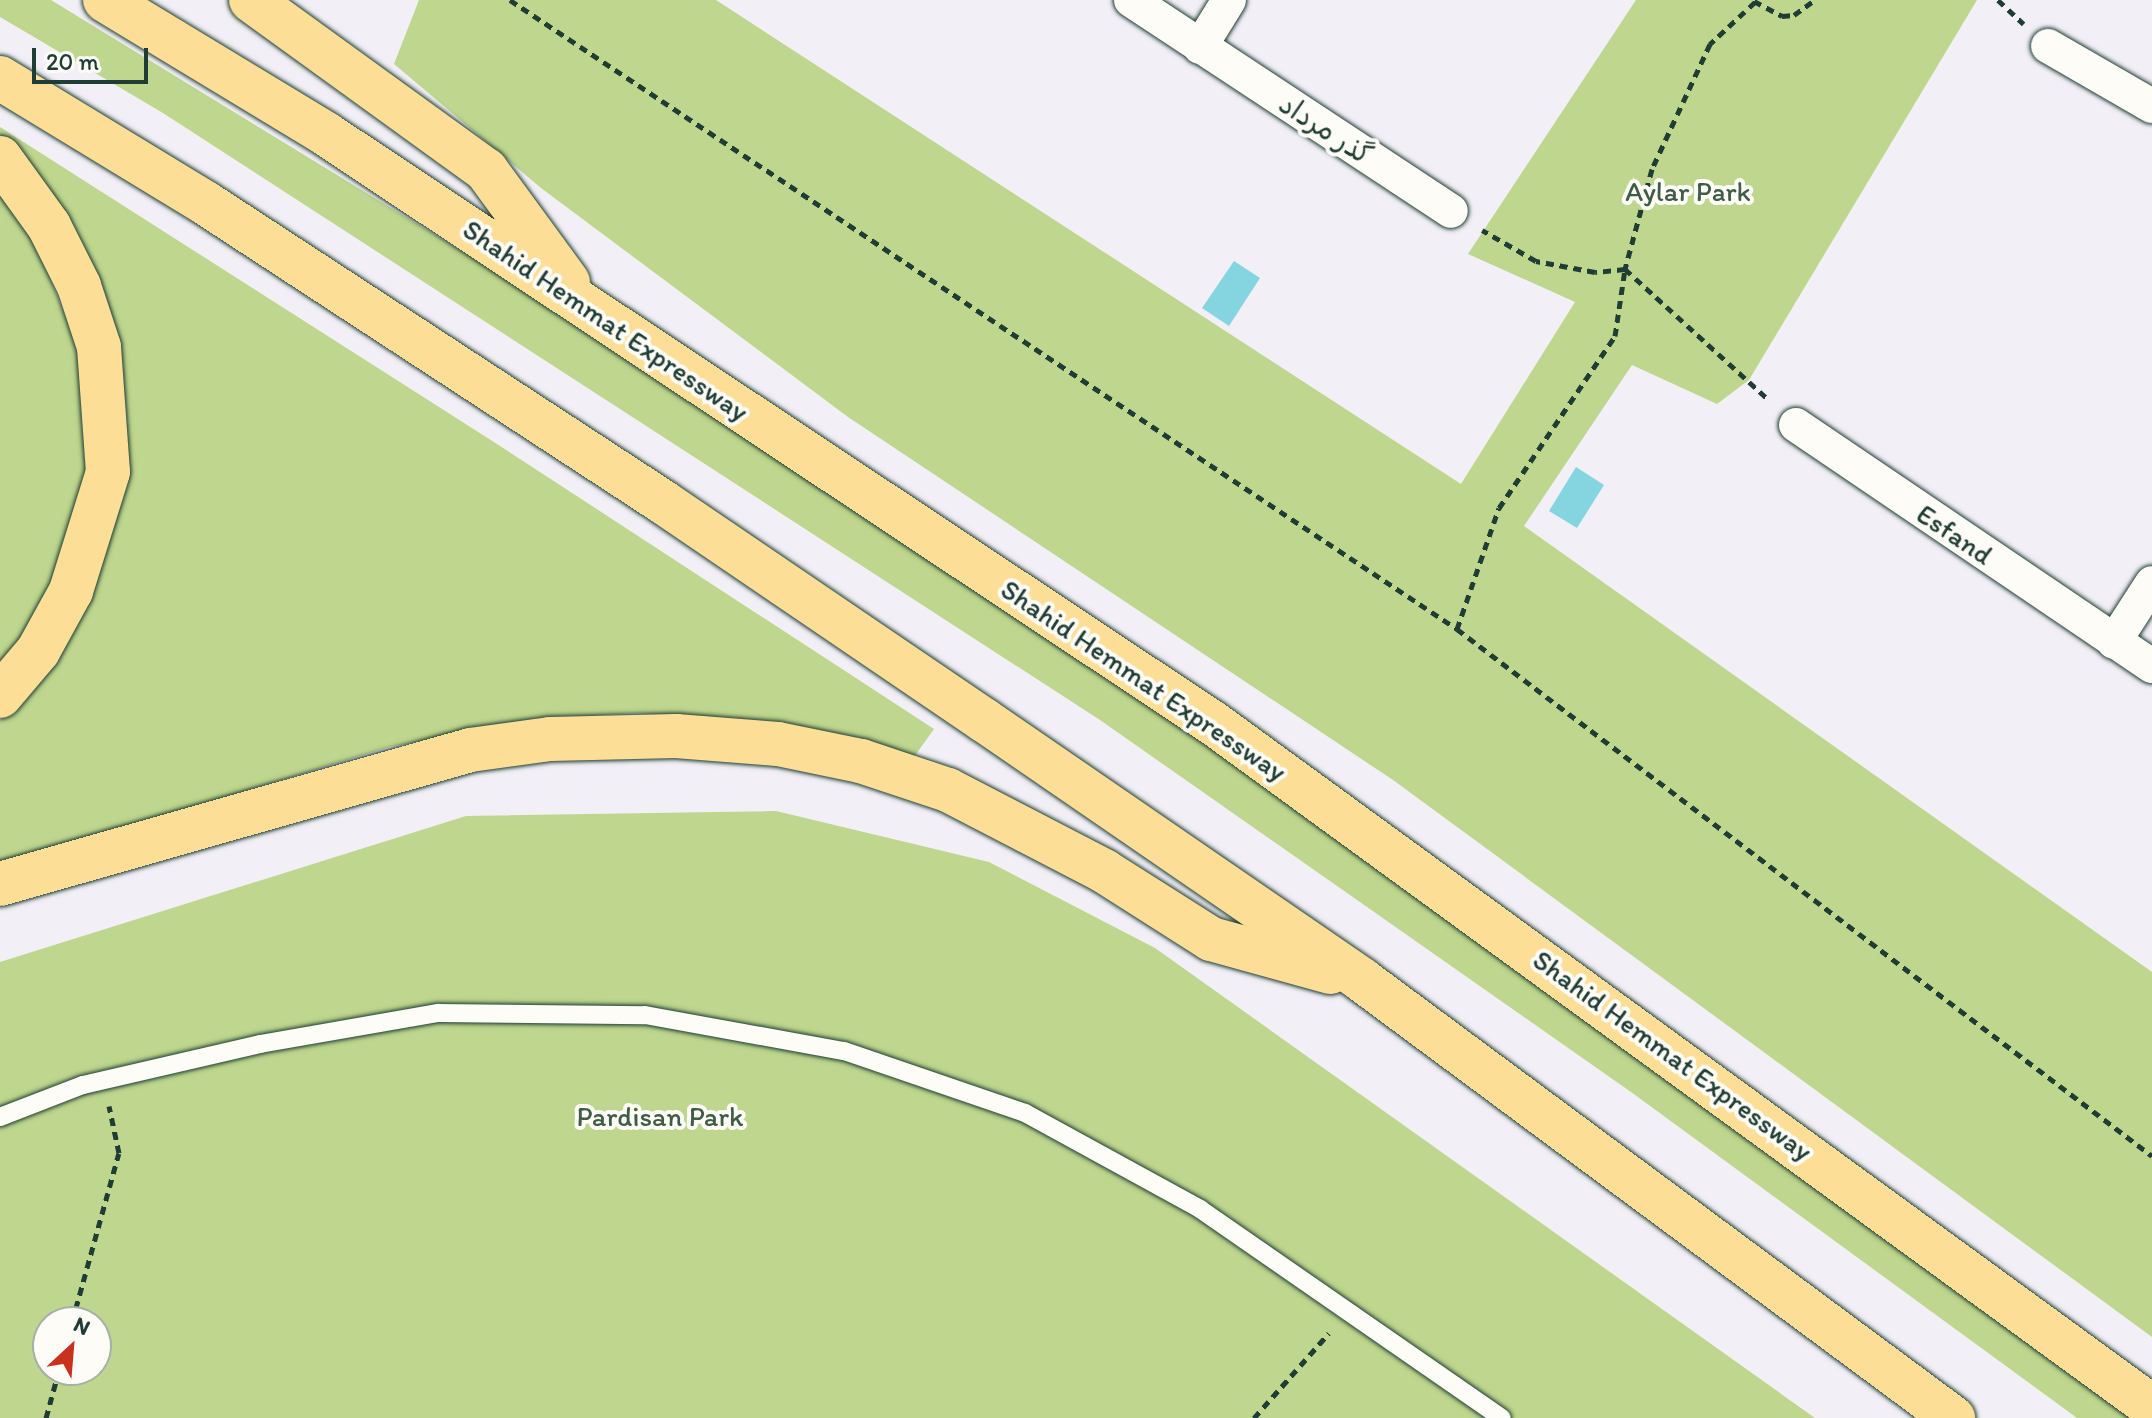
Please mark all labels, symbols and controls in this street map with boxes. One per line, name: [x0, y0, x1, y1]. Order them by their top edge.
scale bar: [36, 32, 152, 82]
text: 20 m: [46, 47, 99, 76]
street label: گذر مرداد: [1273, 86, 1379, 172]
park label: Aylar Park: [1625, 174, 1751, 208]
street label: Shahid Hemmat Expressway: [457, 212, 755, 428]
street label: Esfand: [1911, 496, 1999, 572]
street label: Shahid Hemmat Expressway: [995, 572, 1293, 788]
street label: Shahid Hemmat Expressway: [1527, 943, 1819, 1167]
park label: Pardisan Park: [576, 1099, 744, 1133]
north arrow: [32, 1306, 112, 1386]
text: N: [69, 1310, 94, 1341]

